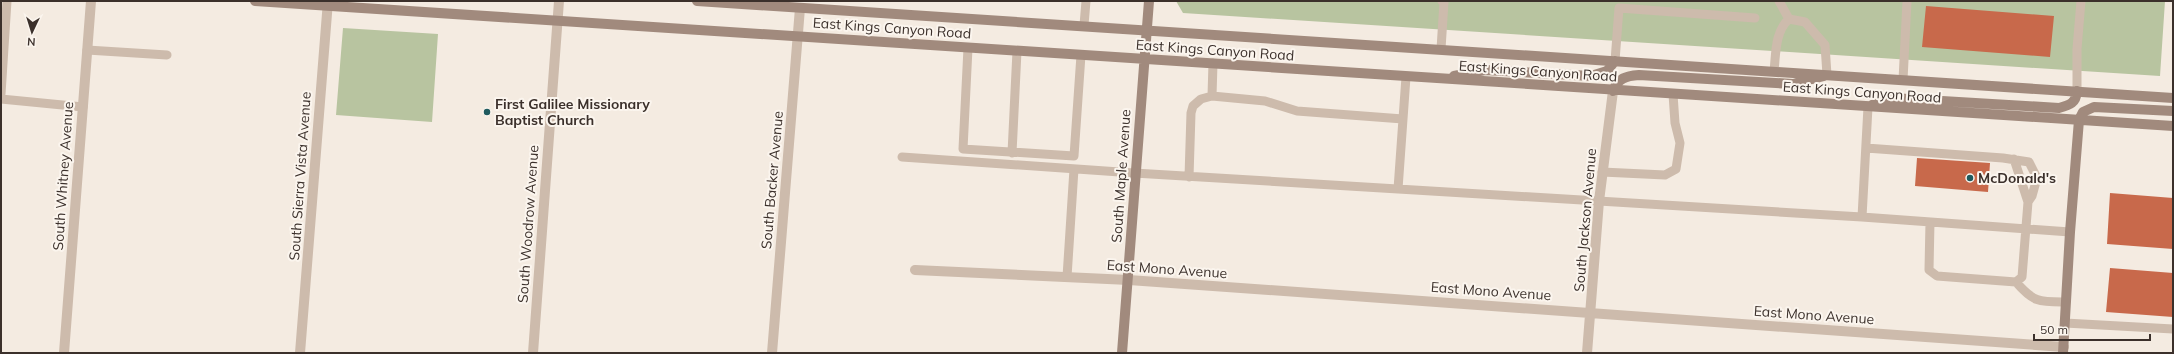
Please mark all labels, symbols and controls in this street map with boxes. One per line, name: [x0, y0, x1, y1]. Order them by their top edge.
north arrow: [12, 12, 52, 52]
street label: East Kings Canyon Road: [812, 13, 972, 43]
text: N: [27, 35, 36, 49]
street label: East Kings Canyon Road: [1135, 35, 1295, 65]
street label: East Kings Canyon Road: [1458, 56, 1618, 86]
street label: East Kings Canyon Road: [1782, 77, 1942, 107]
street label: South Sierra Vista Avenue: [285, 91, 315, 261]
place label: First Galilee Missionary Baptist Church: [495, 95, 650, 129]
street label: South Whitney Avenue: [49, 101, 77, 251]
marker: First Galilee Missionary Baptist Church: [482, 107, 492, 117]
street label: South Maple Avenue: [1107, 109, 1135, 243]
street label: South Backer Avenue: [757, 110, 787, 250]
street label: South Woodrow Avenue: [514, 144, 542, 304]
street label: South Jackson Avenue: [1570, 147, 1600, 293]
place label: McDonald's: [1978, 169, 2056, 187]
marker: McDonald's: [1965, 173, 1975, 183]
street label: East Mono Avenue: [1106, 256, 1228, 282]
street label: East Mono Avenue: [1430, 278, 1552, 304]
street label: East Mono Avenue: [1753, 302, 1875, 328]
scale bar: [2034, 316, 2150, 342]
text: 50 m: [2040, 322, 2068, 337]

